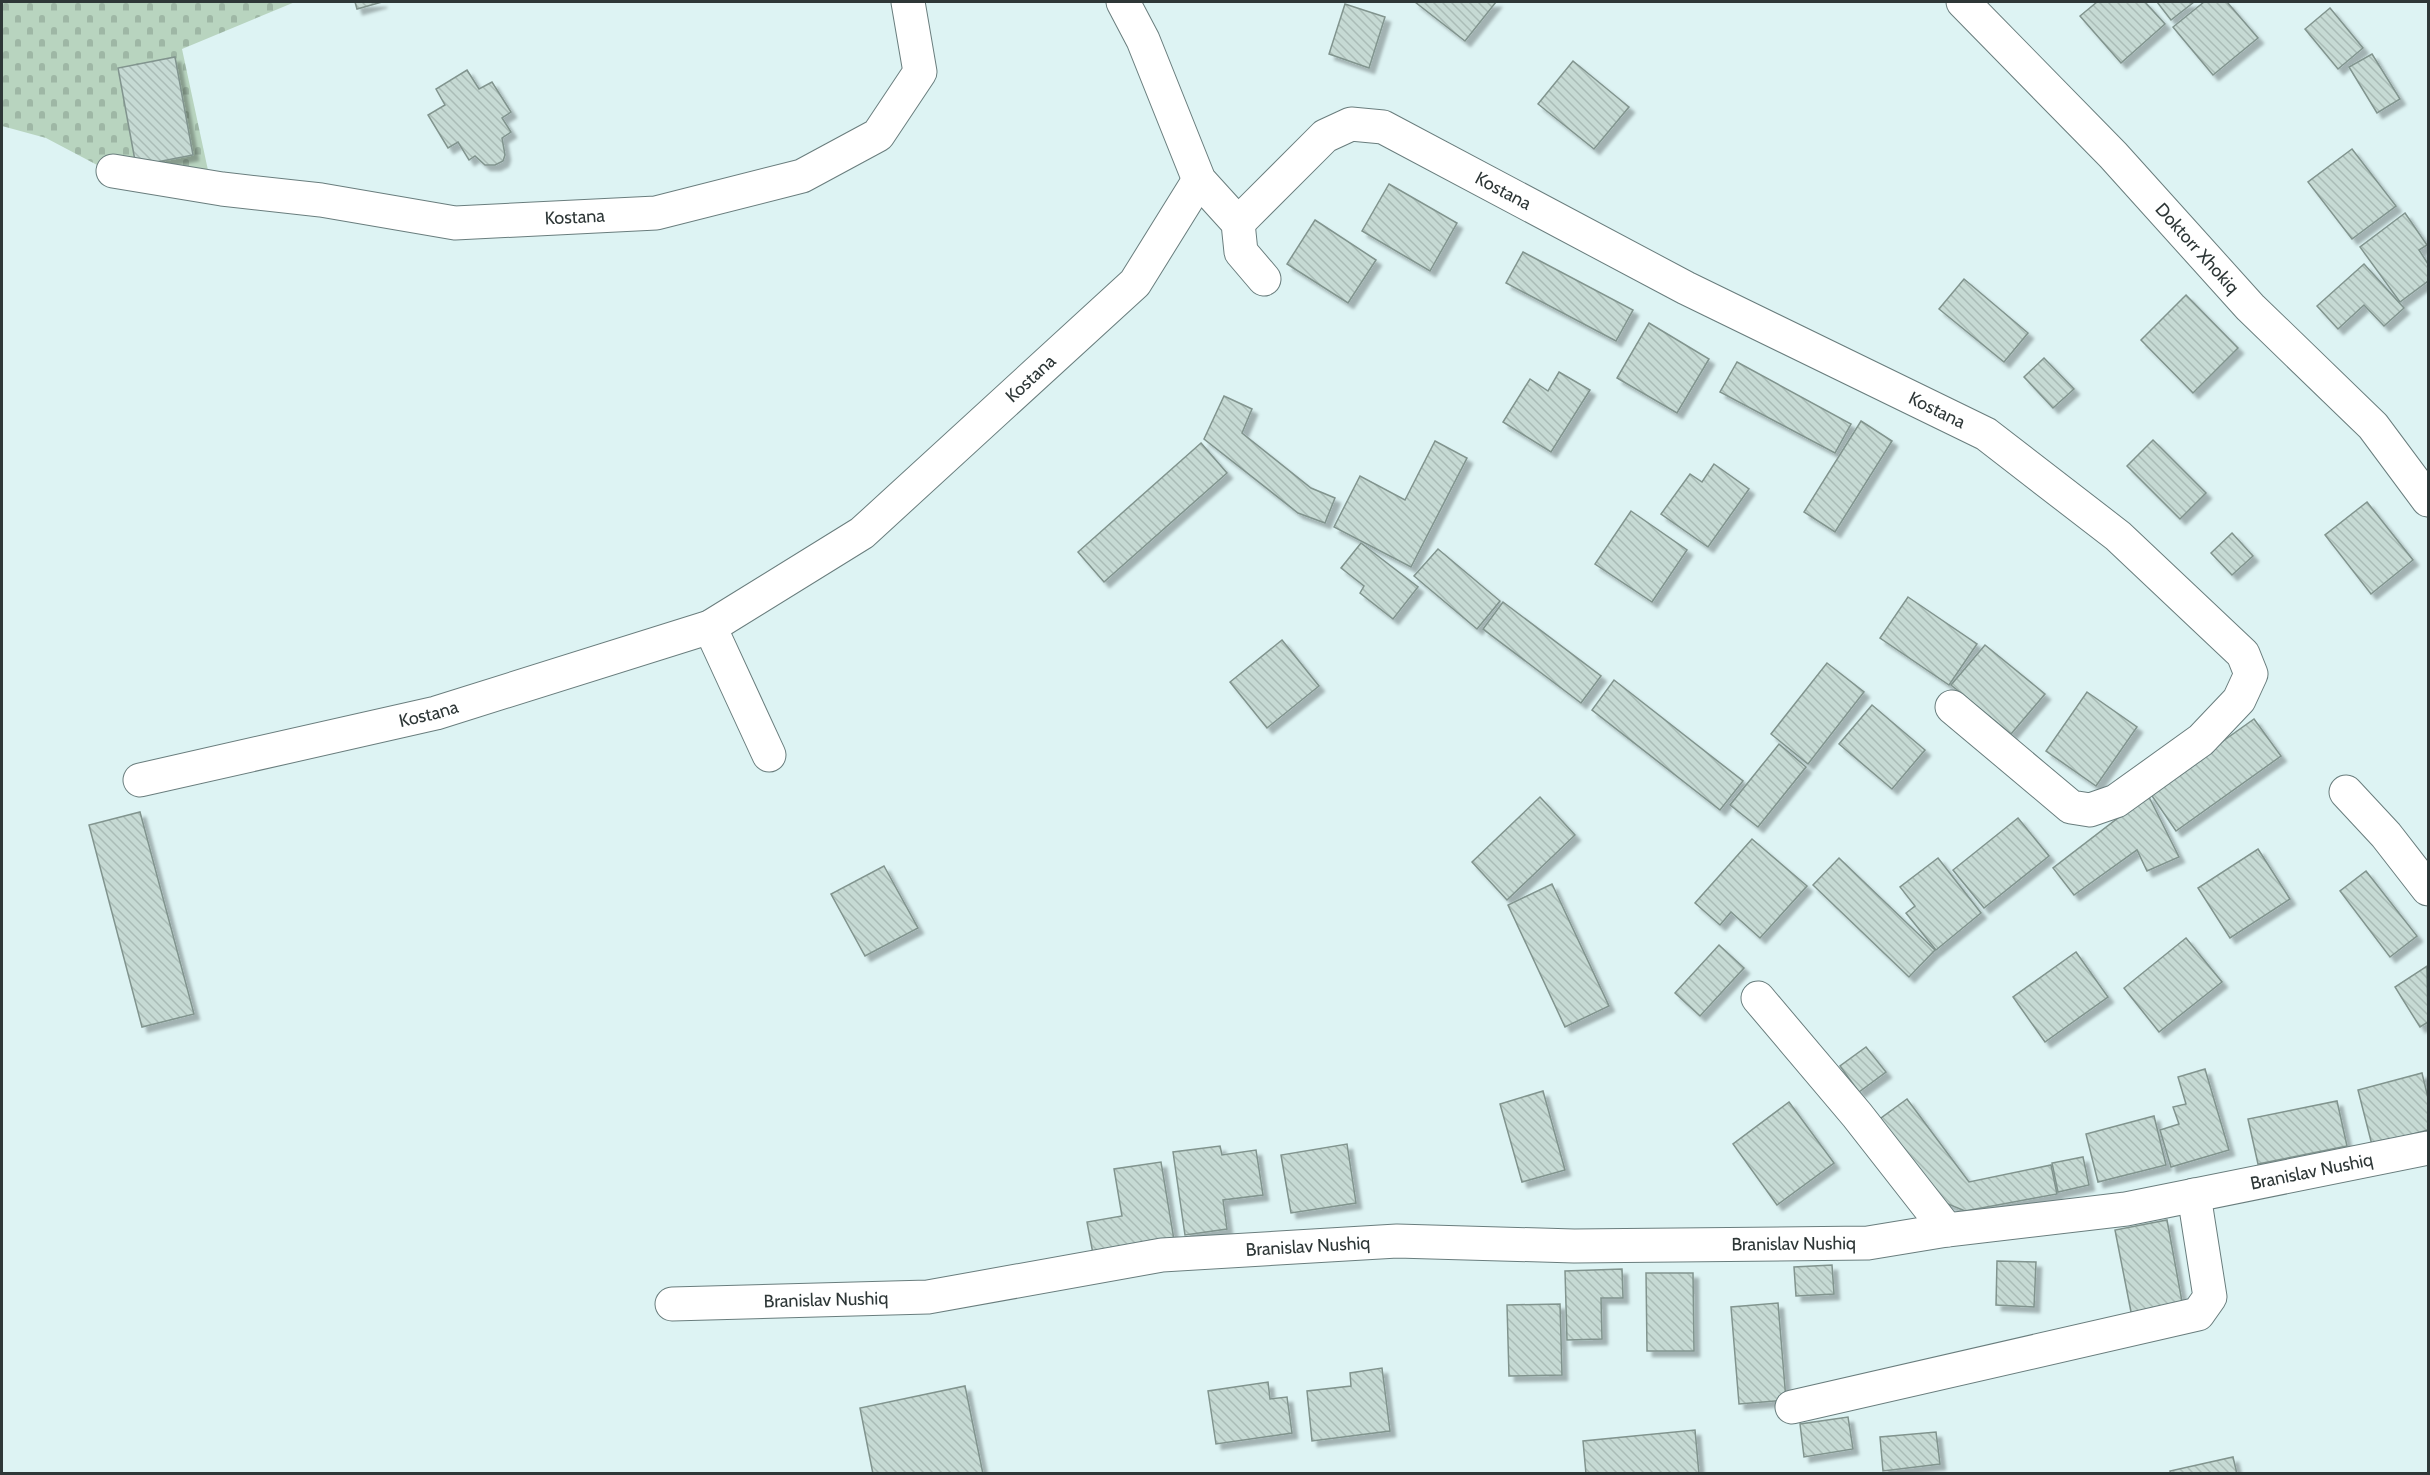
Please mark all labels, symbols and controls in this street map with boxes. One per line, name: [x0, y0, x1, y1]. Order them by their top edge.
street label: Kostana: [1471, 167, 1535, 215]
street label: Doktorr Xhokiq: [2151, 198, 2244, 298]
street label: Kostana: [544, 205, 606, 230]
street label: Kostana: [1001, 350, 1061, 407]
street label: Kostana: [1905, 387, 1969, 433]
street label: Kostana: [397, 696, 461, 732]
street label: Branislav Nushiq: [2248, 1148, 2375, 1195]
street label: Branislav Nushiq: [1245, 1232, 1371, 1261]
street label: Branislav Nushiq: [1731, 1232, 1856, 1255]
street label: Branislav Nushiq: [763, 1287, 889, 1312]

